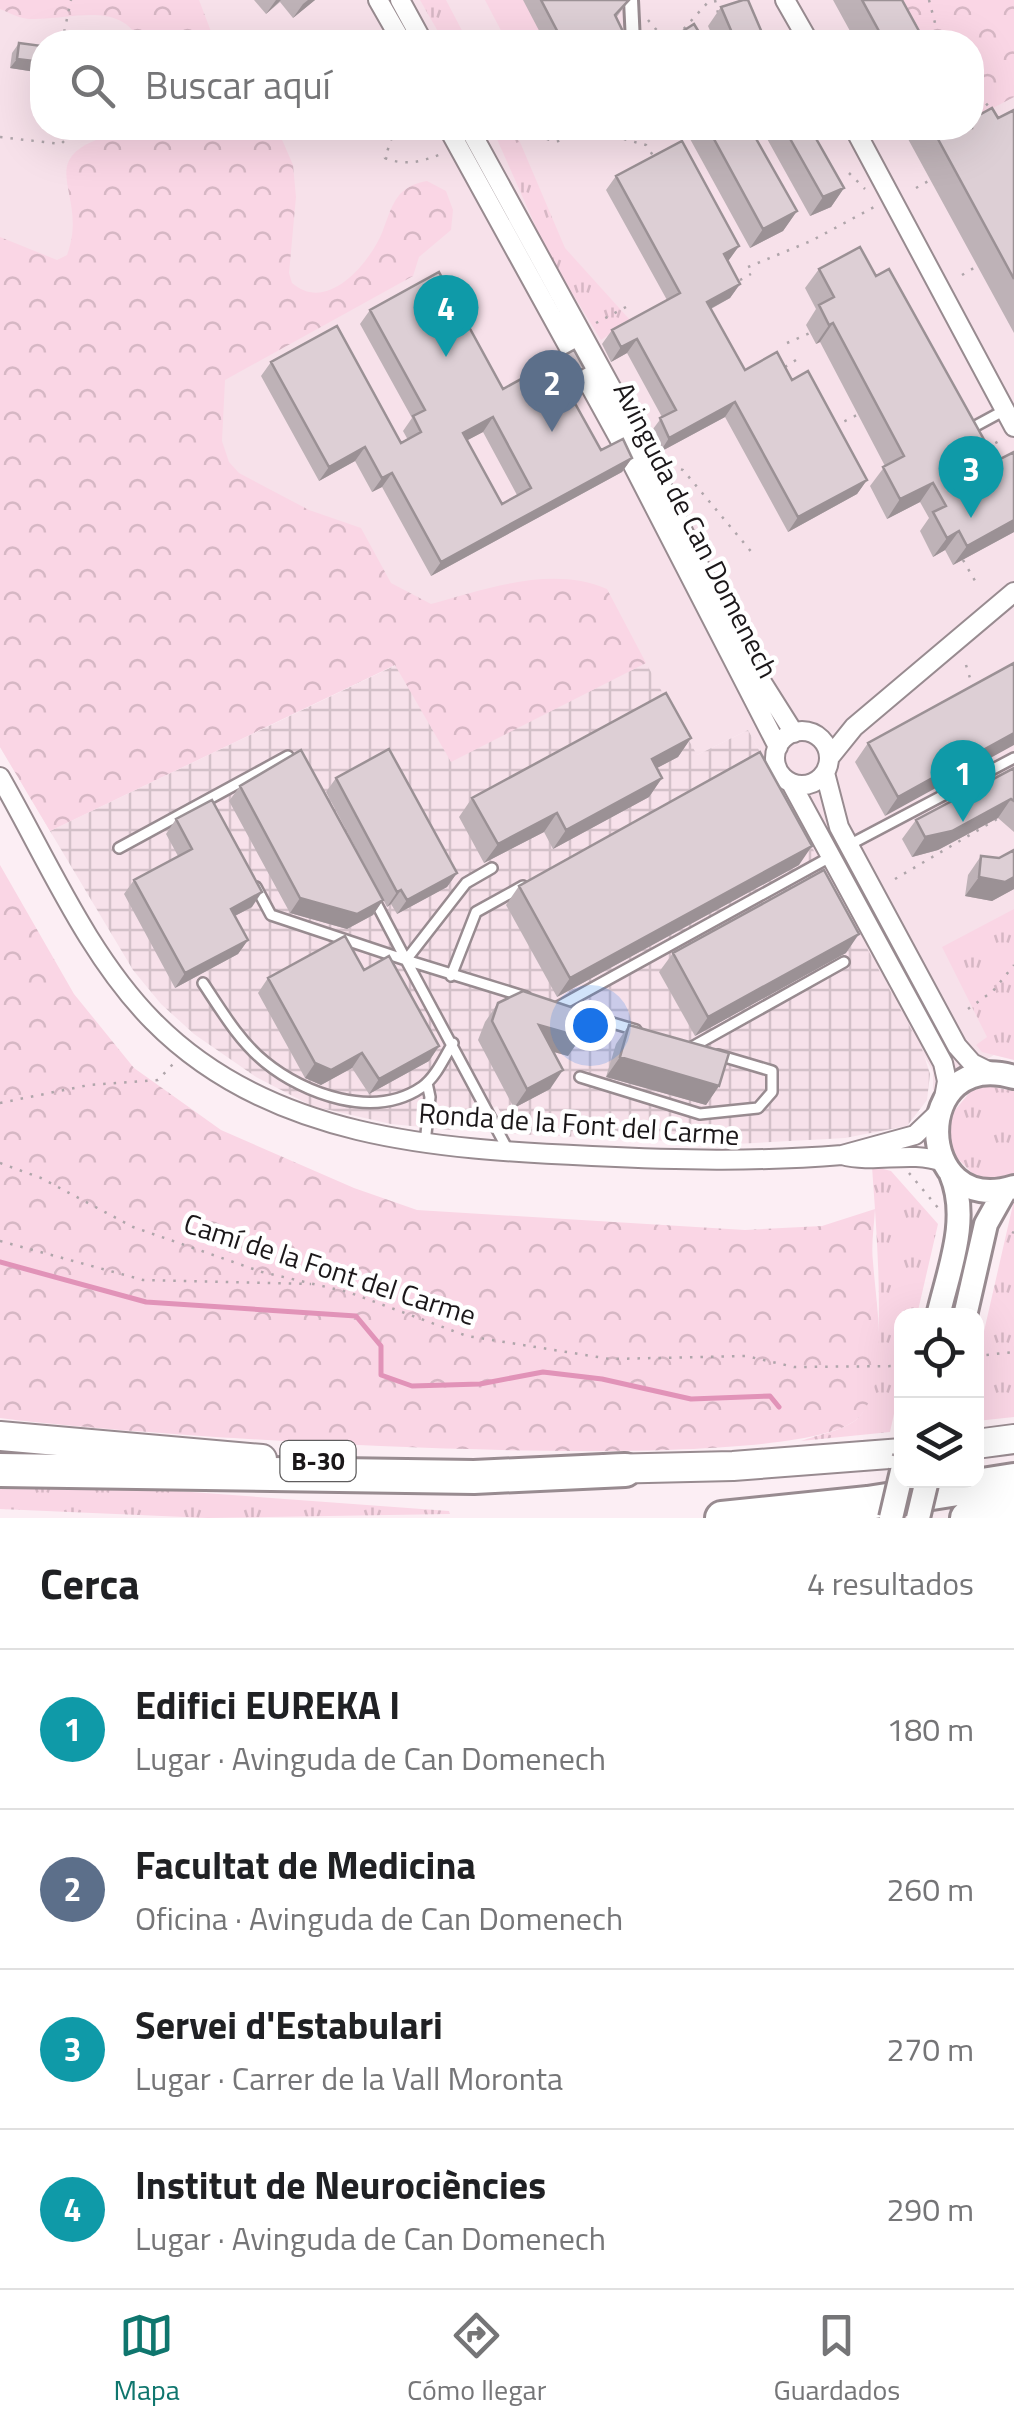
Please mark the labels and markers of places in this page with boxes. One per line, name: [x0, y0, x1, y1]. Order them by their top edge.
pin: 4: [414, 274, 478, 357]
pin: 2: [520, 350, 584, 432]
pin: 3: [938, 436, 1004, 518]
pin: 1: [930, 740, 996, 822]

